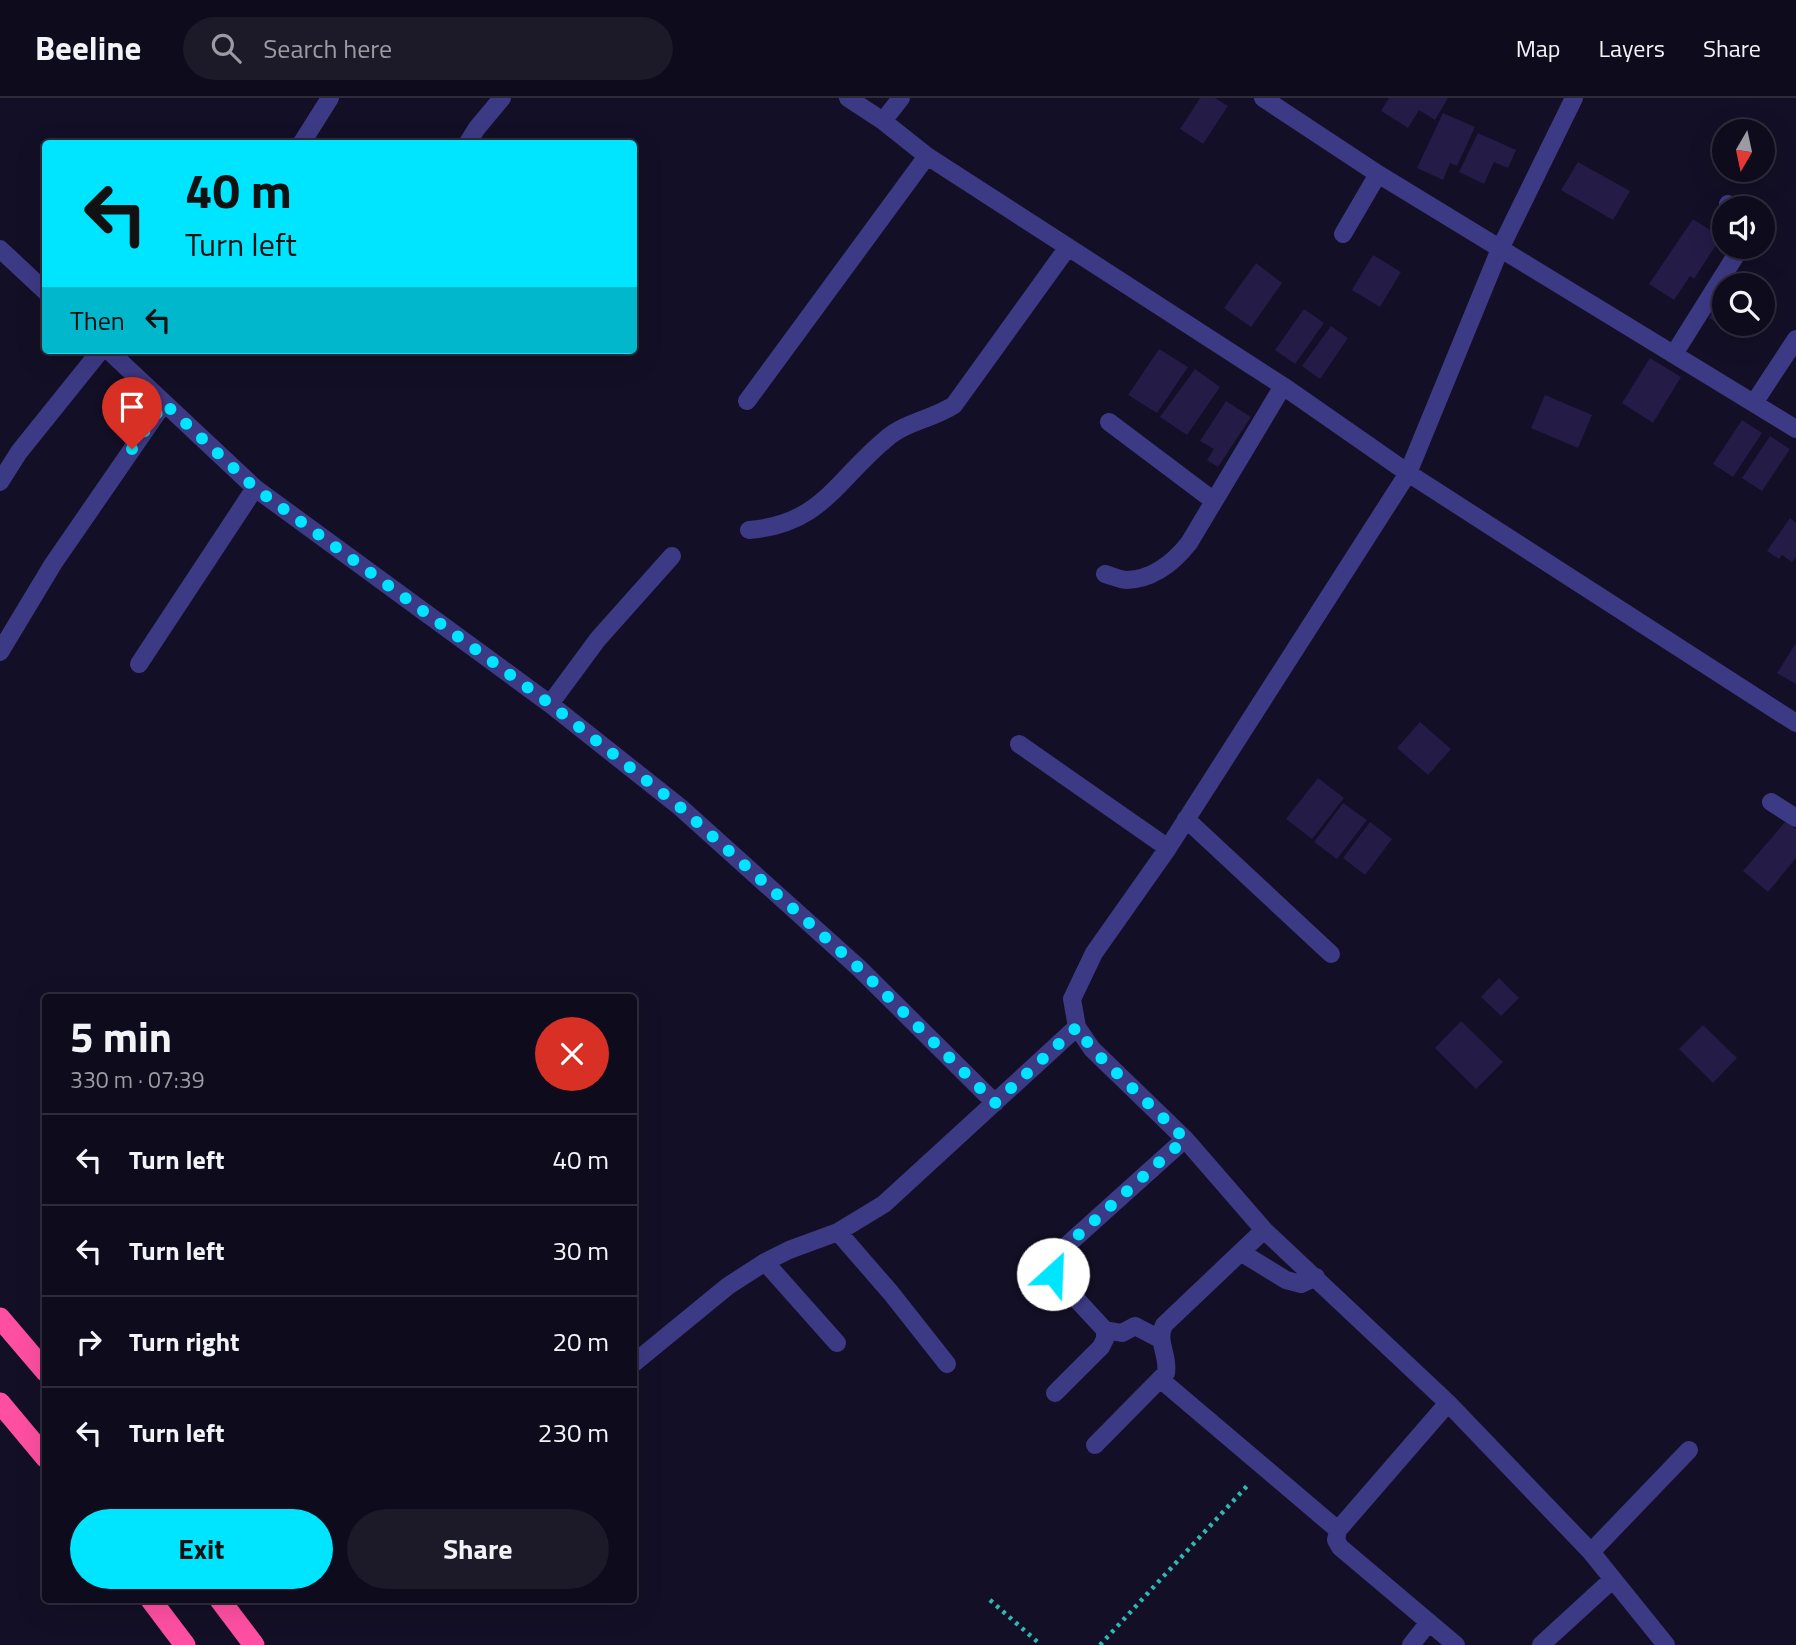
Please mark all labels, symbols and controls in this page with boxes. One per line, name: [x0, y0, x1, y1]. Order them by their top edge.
search box: [183, 17, 673, 80]
text: Beeline: [35, 23, 141, 73]
icon: search: [207, 29, 245, 67]
text: Search here: [263, 29, 392, 68]
text: Map: [1516, 30, 1561, 66]
text: Layers: [1599, 30, 1665, 66]
text: Share: [1703, 30, 1761, 66]
north arrow: [1712, 119, 1774, 182]
map controls: [1712, 119, 1775, 336]
text: 40 m: [185, 152, 292, 227]
icon: left: [70, 168, 161, 259]
button: sound: [1712, 196, 1775, 259]
text: Turn left: [185, 220, 297, 268]
button: search: [1712, 273, 1775, 336]
text: Then: [70, 301, 125, 340]
icon: left: [139, 301, 177, 339]
pin: [102, 377, 162, 449]
icon: arrive: [113, 388, 151, 426]
text: 5 min: [70, 1004, 172, 1068]
button: close: [535, 1017, 609, 1091]
text: 330 m · 07:39: [70, 1062, 205, 1097]
text: Turn left: [129, 1140, 224, 1179]
text: 40 m: [552, 1140, 609, 1179]
icon: left: [70, 1141, 108, 1179]
text: Turn left: [129, 1231, 224, 1270]
text: 30 m: [552, 1231, 609, 1270]
icon: left: [70, 1232, 108, 1270]
position arrow: [1016, 1237, 1090, 1311]
text: Turn right: [129, 1322, 240, 1361]
text: 20 m: [552, 1322, 609, 1361]
icon: right: [70, 1323, 108, 1361]
text: Turn left: [129, 1413, 224, 1452]
text: 230 m: [538, 1413, 609, 1452]
icon: left: [70, 1414, 108, 1452]
button: Exit: [70, 1509, 333, 1589]
button: Share: [347, 1509, 609, 1589]

